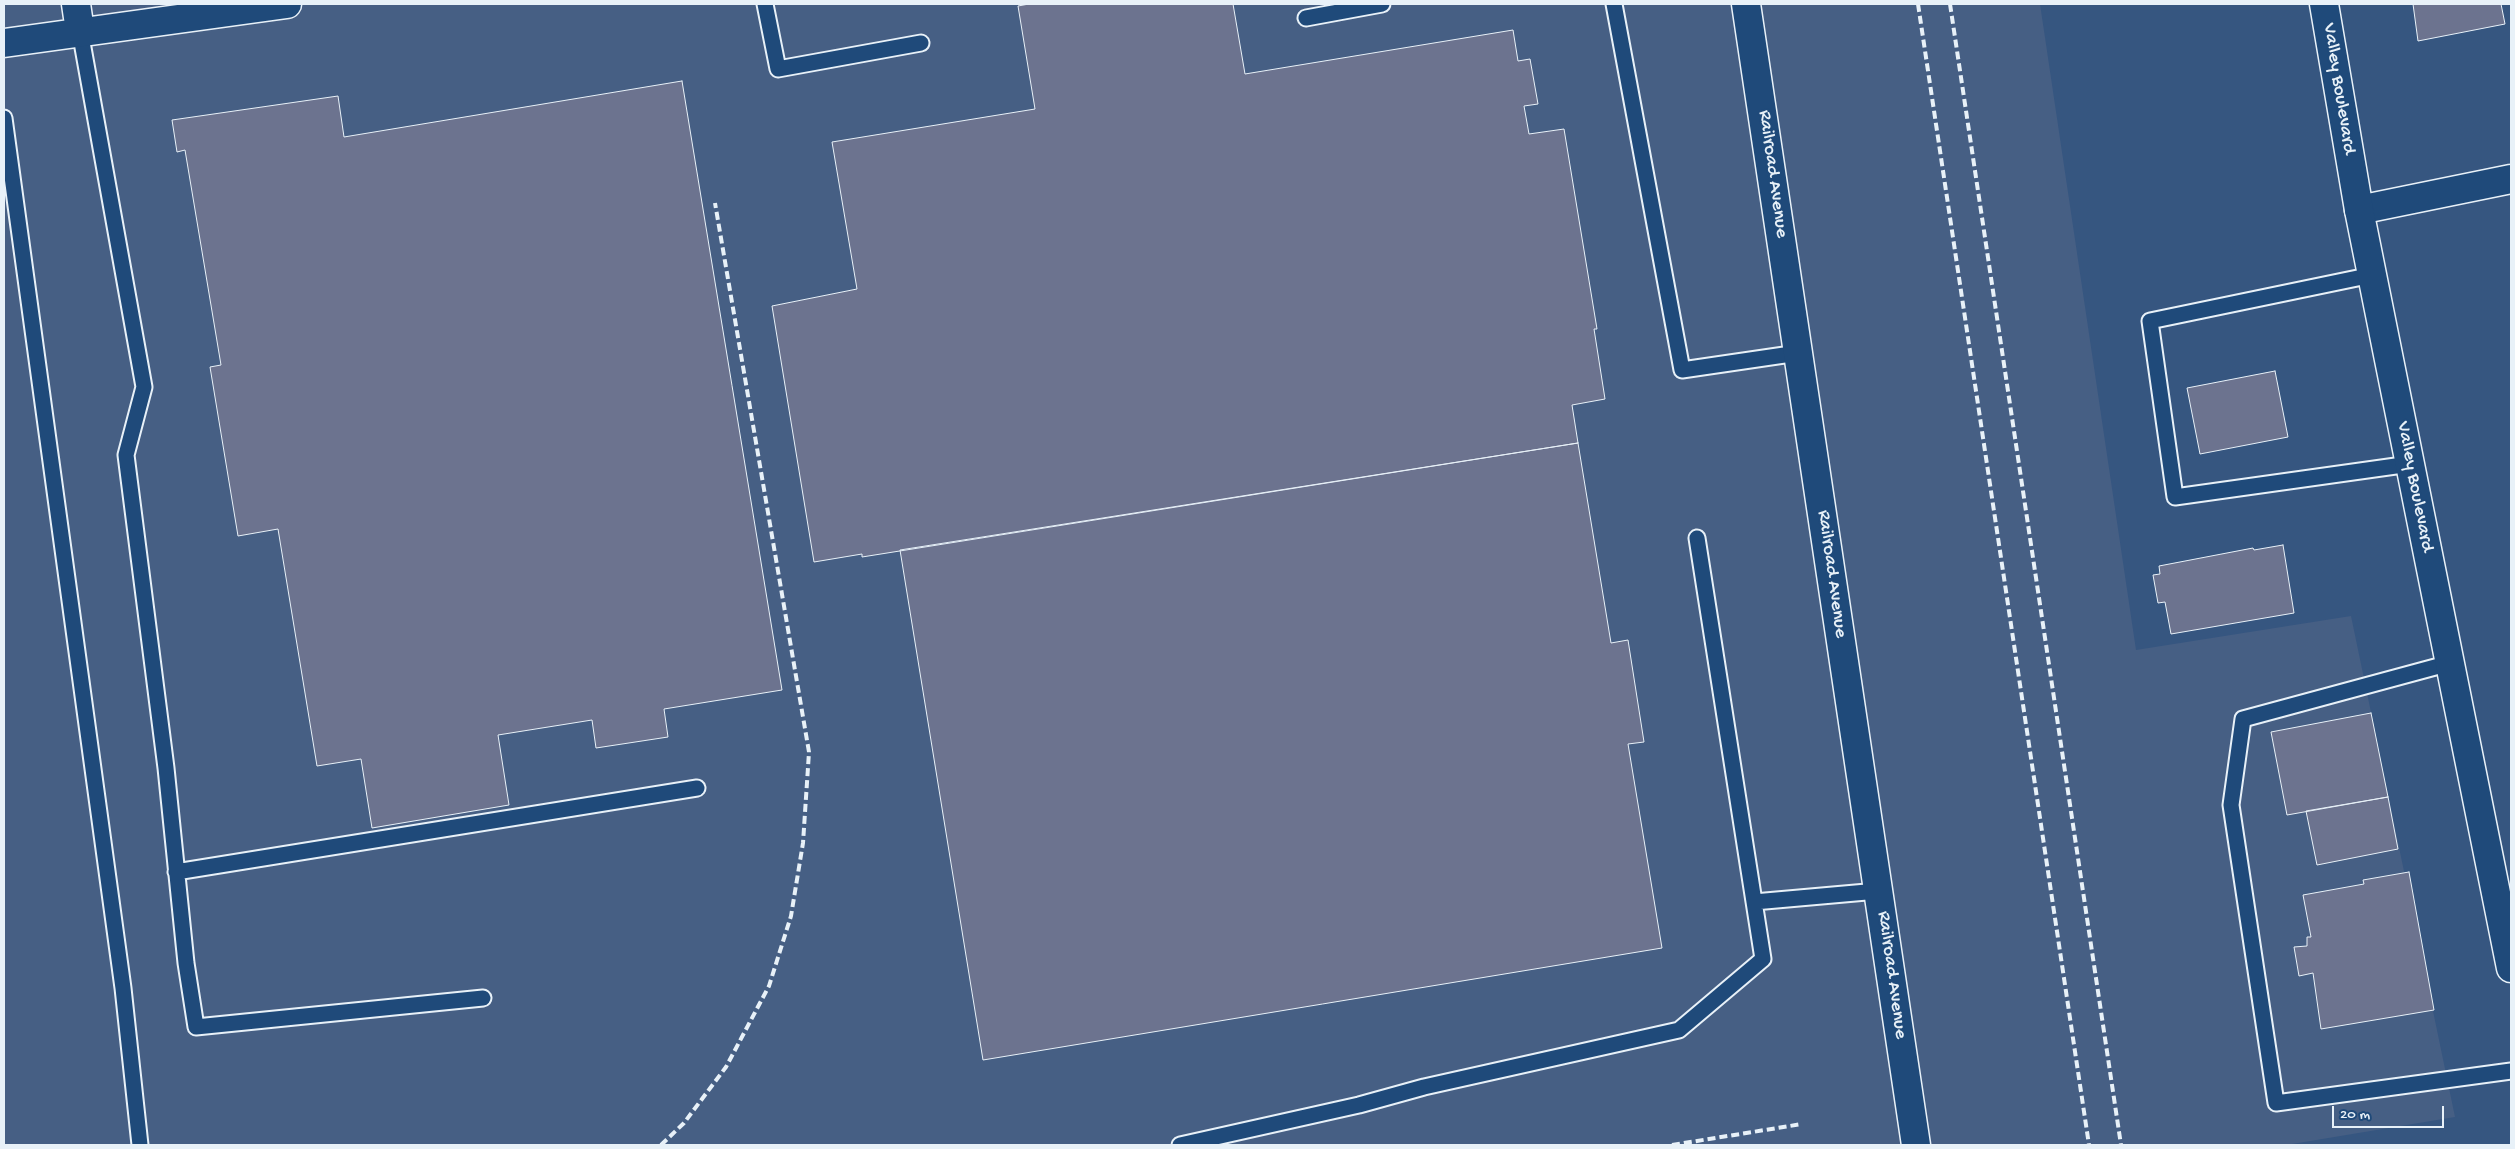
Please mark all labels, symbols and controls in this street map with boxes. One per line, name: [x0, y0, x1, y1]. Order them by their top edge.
street label: Valley Boulevard: [2316, 22, 2360, 156]
street label: Railroad Avenue: [1752, 109, 1792, 239]
street label: Valley Boulevard: [2390, 420, 2438, 554]
street label: Railroad Avenue: [1811, 509, 1851, 639]
street label: Railroad Avenue: [1871, 910, 1911, 1040]
scale bar: [2335, 1096, 2448, 1128]
text: 20 m: [2340, 1106, 2370, 1124]

